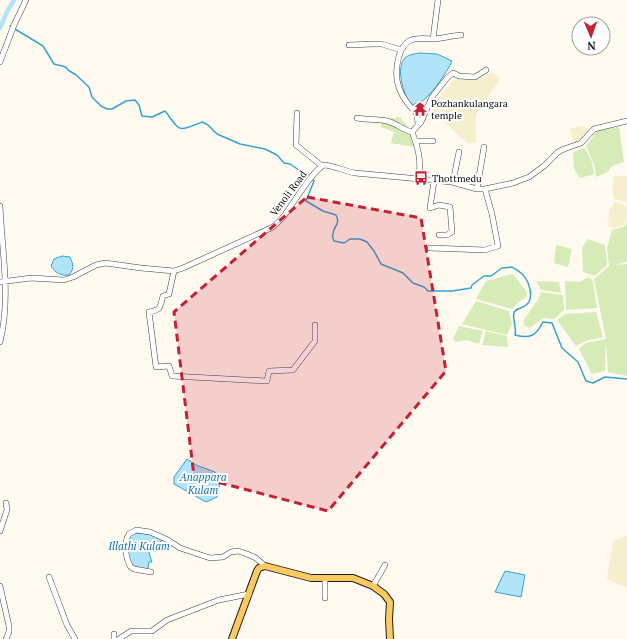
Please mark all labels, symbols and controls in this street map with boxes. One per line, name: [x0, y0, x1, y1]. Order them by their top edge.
north arrow: [571, 16, 611, 56]
text: N: [586, 39, 596, 53]
place label: Pozhankulangara temple: [431, 97, 508, 122]
temple icon: Pozhankulangara temple: [412, 101, 428, 117]
street label: Venoli Road: [267, 168, 310, 218]
bus stop icon: Thottmedu: [413, 170, 429, 186]
place label: Thottmedu: [432, 172, 482, 185]
water label: Anappara Kulam: [178, 470, 227, 497]
water label: Illathi Kulam: [107, 539, 170, 553]

